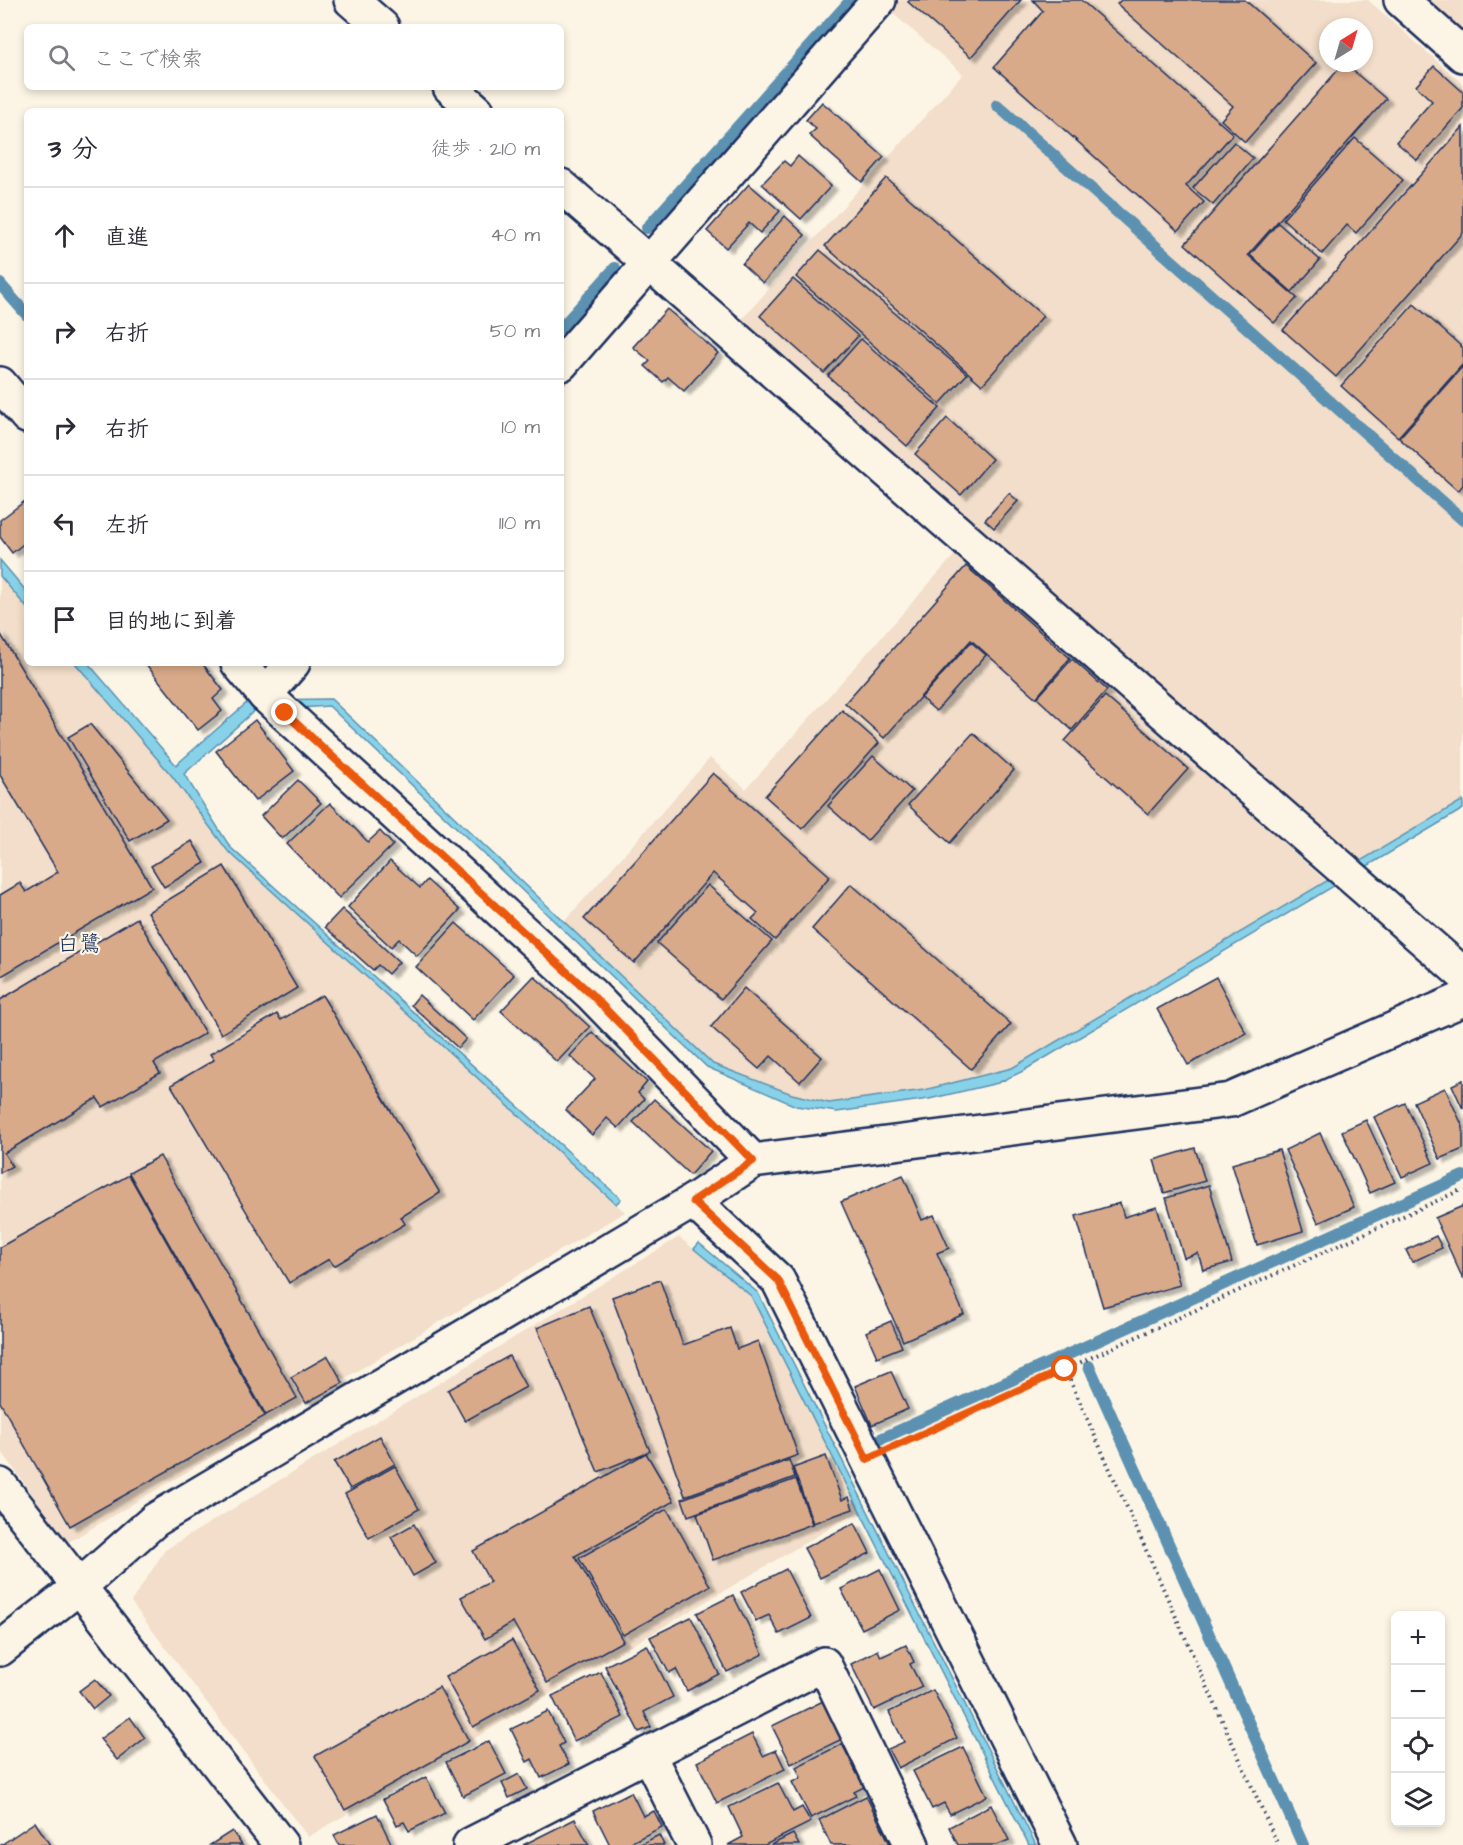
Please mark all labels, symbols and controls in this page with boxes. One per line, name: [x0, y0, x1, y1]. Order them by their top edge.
north arrow: [1319, 18, 1373, 72]
search box: [24, 24, 564, 90]
icon: search: [45, 41, 78, 74]
text: ここで検索: [93, 44, 203, 75]
text: 3 分: [48, 131, 98, 167]
text: 徒歩 · 210 m: [431, 135, 540, 163]
icon: ahead: [48, 219, 81, 252]
text: 40 m: [490, 221, 540, 249]
text: 直進: [105, 222, 149, 253]
icon: right: [48, 315, 81, 348]
text: 50 m: [490, 317, 540, 345]
text: 右折: [105, 318, 149, 349]
icon: right: [48, 411, 81, 444]
text: 10 m: [501, 413, 540, 441]
text: 右折: [105, 414, 149, 445]
icon: left: [48, 507, 81, 540]
text: 110 m: [499, 509, 540, 537]
text: 左折: [105, 510, 149, 541]
icon: arrive: [48, 603, 81, 636]
text: 目的地に到着: [105, 606, 237, 637]
route end: [271, 699, 297, 725]
district label: 白鷺: [57, 929, 101, 960]
route start: [1051, 1355, 1077, 1381]
map controls: [1391, 1611, 1445, 1827]
button: +: [1391, 1611, 1445, 1665]
button: −: [1391, 1665, 1445, 1719]
button: locate: [1391, 1719, 1445, 1773]
button: layers: [1391, 1773, 1445, 1827]

